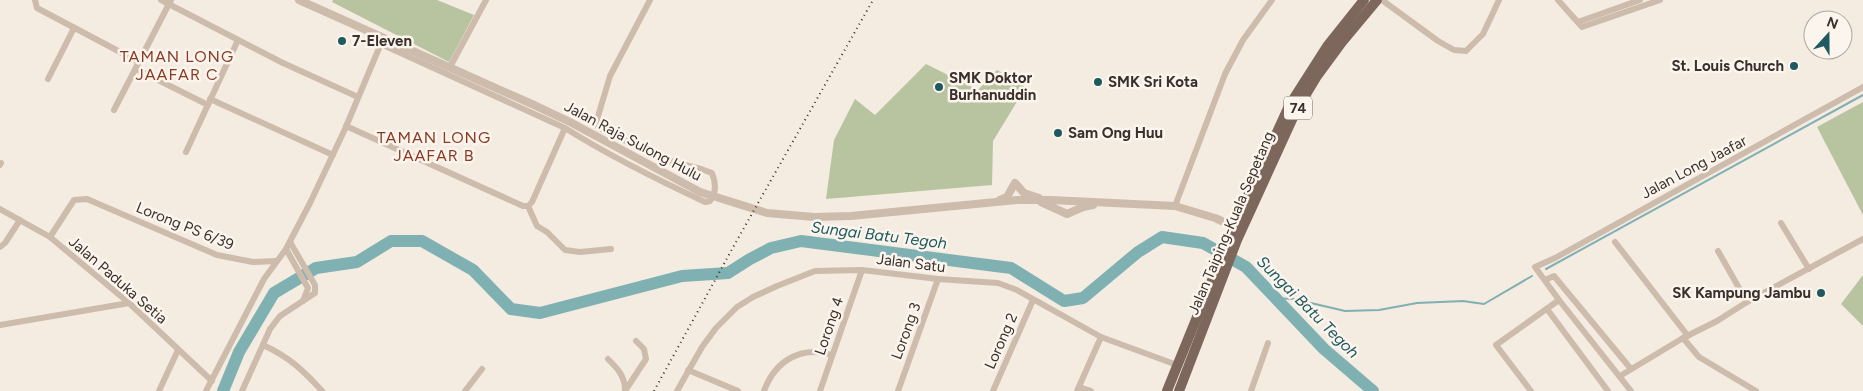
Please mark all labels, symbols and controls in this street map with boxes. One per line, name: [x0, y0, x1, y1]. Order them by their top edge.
north arrow: [1803, 10, 1853, 60]
text: N: [1824, 13, 1841, 33]
place label: 7-Eleven: [352, 32, 412, 50]
marker: 7-Eleven: [336, 35, 348, 47]
district label: TAMAN LONG JAAFAR C: [120, 47, 234, 84]
place label: St. Louis Church: [1671, 57, 1784, 75]
marker: St. Louis Church: [1788, 60, 1800, 72]
place label: SMK Doktor Burhanuddin: [949, 69, 1036, 104]
place label: SMK Sri Kota: [1108, 73, 1198, 91]
marker: SMK Sri Kota: [1092, 76, 1104, 88]
marker: SMK Doktor Burhanuddin: [933, 81, 945, 93]
road number: 74: [1284, 96, 1312, 120]
street label: Jalan Raja Sulong Hulu: [561, 97, 705, 185]
place label: Sam Ong Huu: [1068, 124, 1163, 142]
marker: Sam Ong Huu: [1052, 127, 1064, 139]
district label: TAMAN LONG JAAFAR B: [377, 128, 491, 165]
street label: Jalan Taiping-Kuala Sepetang: [1184, 129, 1278, 317]
street label: Jalan Long Jaafar: [1638, 132, 1750, 202]
street label: Lorong PS 6/39: [134, 198, 236, 254]
water label: Sungai Batu Tegoh: [810, 217, 948, 253]
street label: Jalan Paduka Setia: [65, 232, 171, 328]
street label: Jalan Satu: [876, 250, 946, 276]
water label: Sungai Batu Tegoh: [1253, 252, 1363, 362]
place label: SK Kampung Jambu: [1672, 284, 1811, 302]
marker: SK Kampung Jambu: [1815, 287, 1827, 299]
street label: Lorong 4: [811, 294, 847, 358]
street label: Lorong 3: [887, 300, 925, 362]
street label: Lorong 2: [981, 310, 1021, 372]

